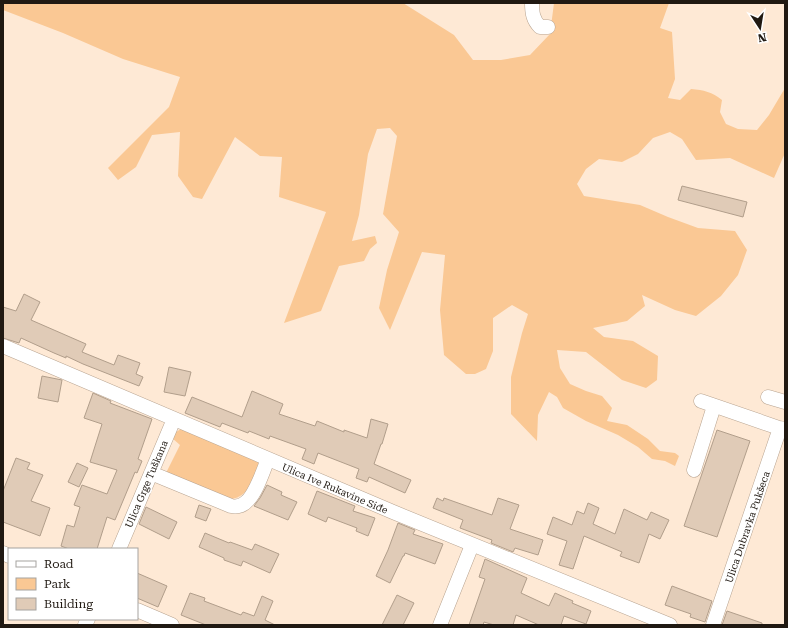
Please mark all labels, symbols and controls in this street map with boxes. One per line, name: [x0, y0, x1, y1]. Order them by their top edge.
north arrow: [740, 8, 780, 48]
text: N: [756, 30, 767, 45]
street label: Ulica Grge Tuškana: [123, 438, 170, 530]
street label: Ulica Ive Rukavine Siđe: [280, 461, 390, 516]
street label: Ulica Dubravka Pukšeca: [723, 469, 772, 585]
legend: [8, 548, 138, 620]
text: Road: [44, 557, 74, 571]
text: Park: [44, 577, 71, 591]
text: Building: [44, 597, 93, 611]

